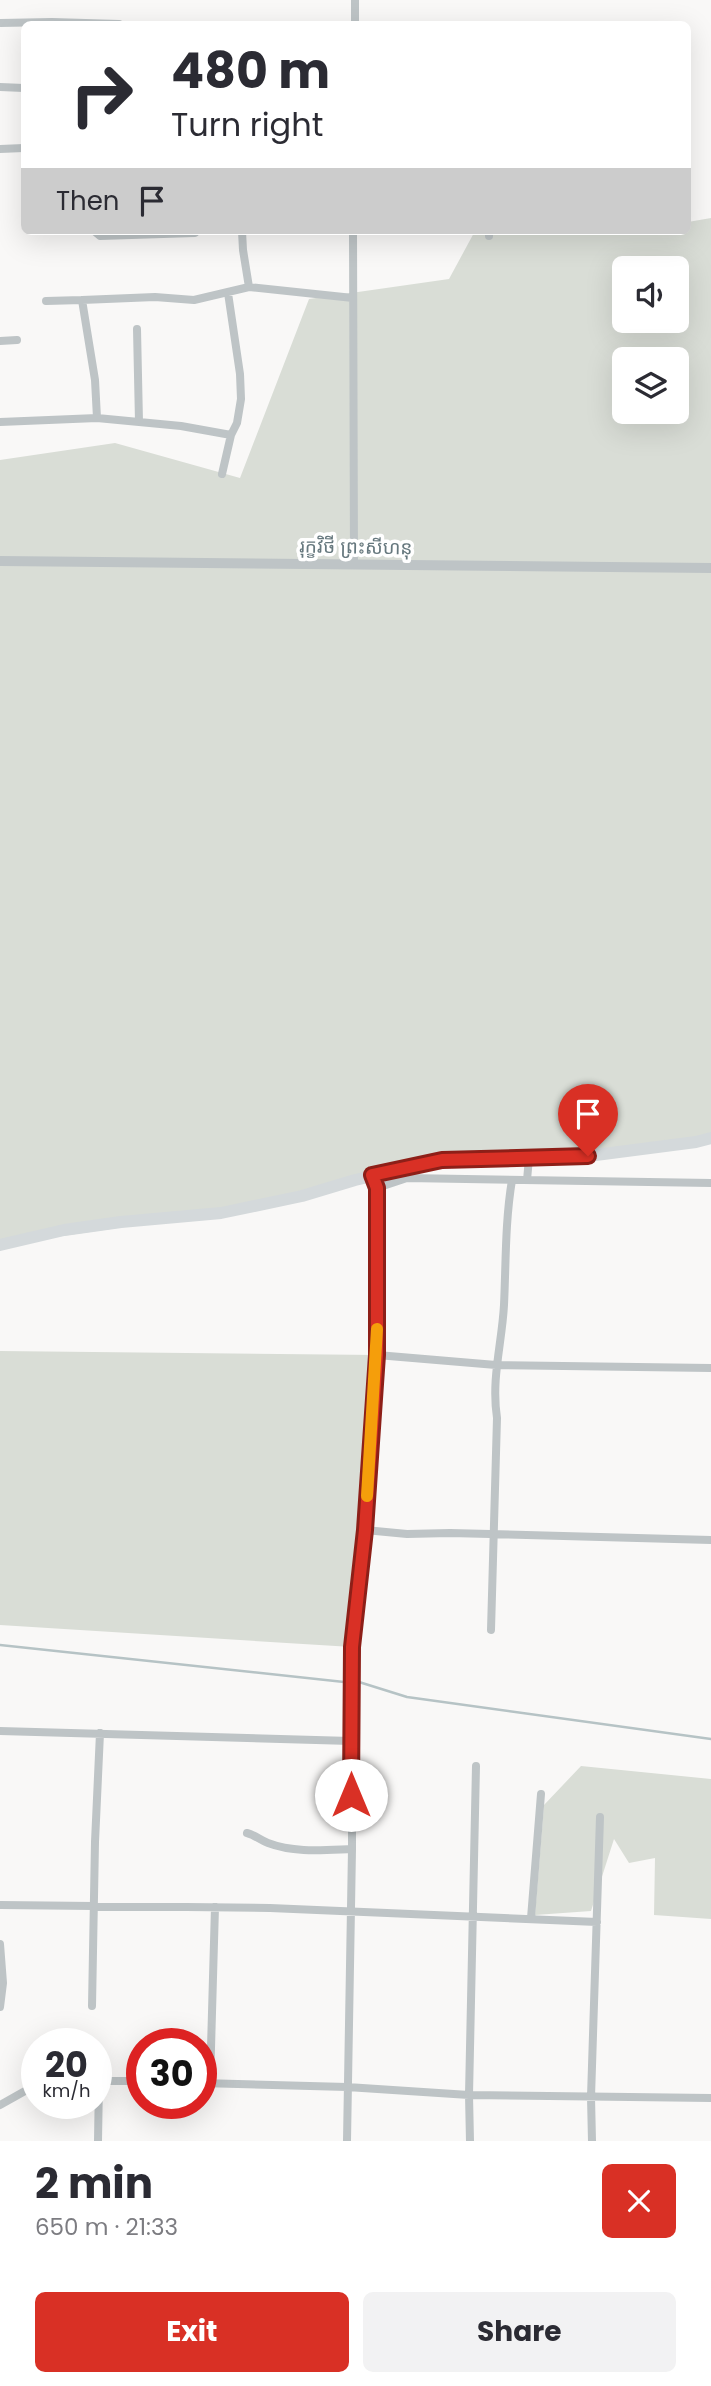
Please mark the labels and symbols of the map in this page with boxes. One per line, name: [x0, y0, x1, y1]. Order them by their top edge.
street label: រុក្ខវិថី ព្រះសីហនុ: [299, 533, 413, 561]
pin: [558, 1084, 618, 1156]
position arrow: [314, 1758, 388, 1832]
speed limit sign: 30: [126, 2028, 217, 2119]

